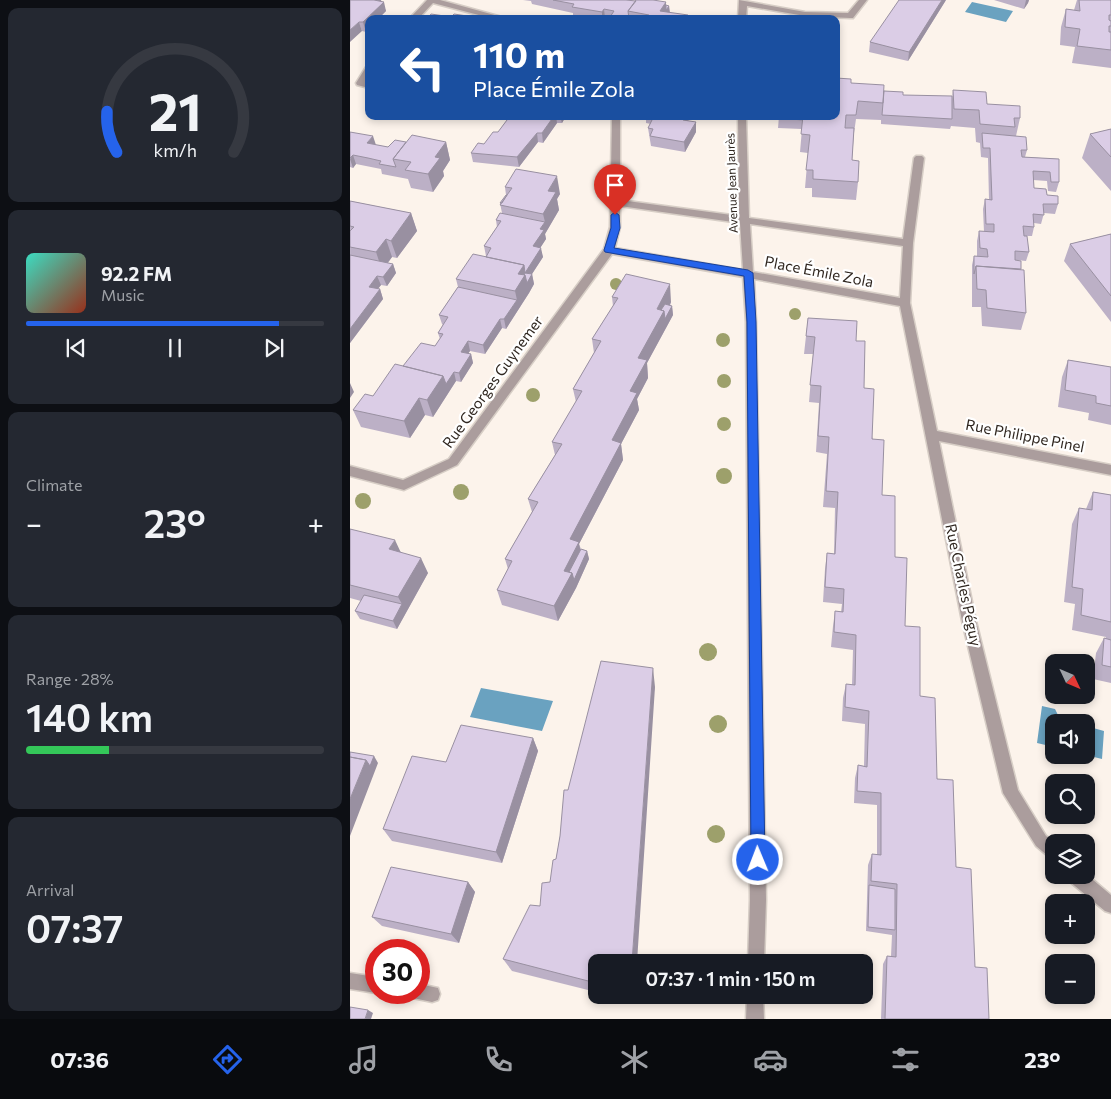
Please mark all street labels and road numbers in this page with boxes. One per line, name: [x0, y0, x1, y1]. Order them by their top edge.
street label: Avenue Jean Jaurès: [722, 133, 741, 233]
street label: Place Émile Zola: [763, 251, 875, 290]
street label: Rue Georges Guynemer: [438, 312, 546, 451]
street label: Rue Philippe Pinel: [964, 415, 1086, 455]
street label: Rue Charles Péguy: [942, 522, 986, 648]

